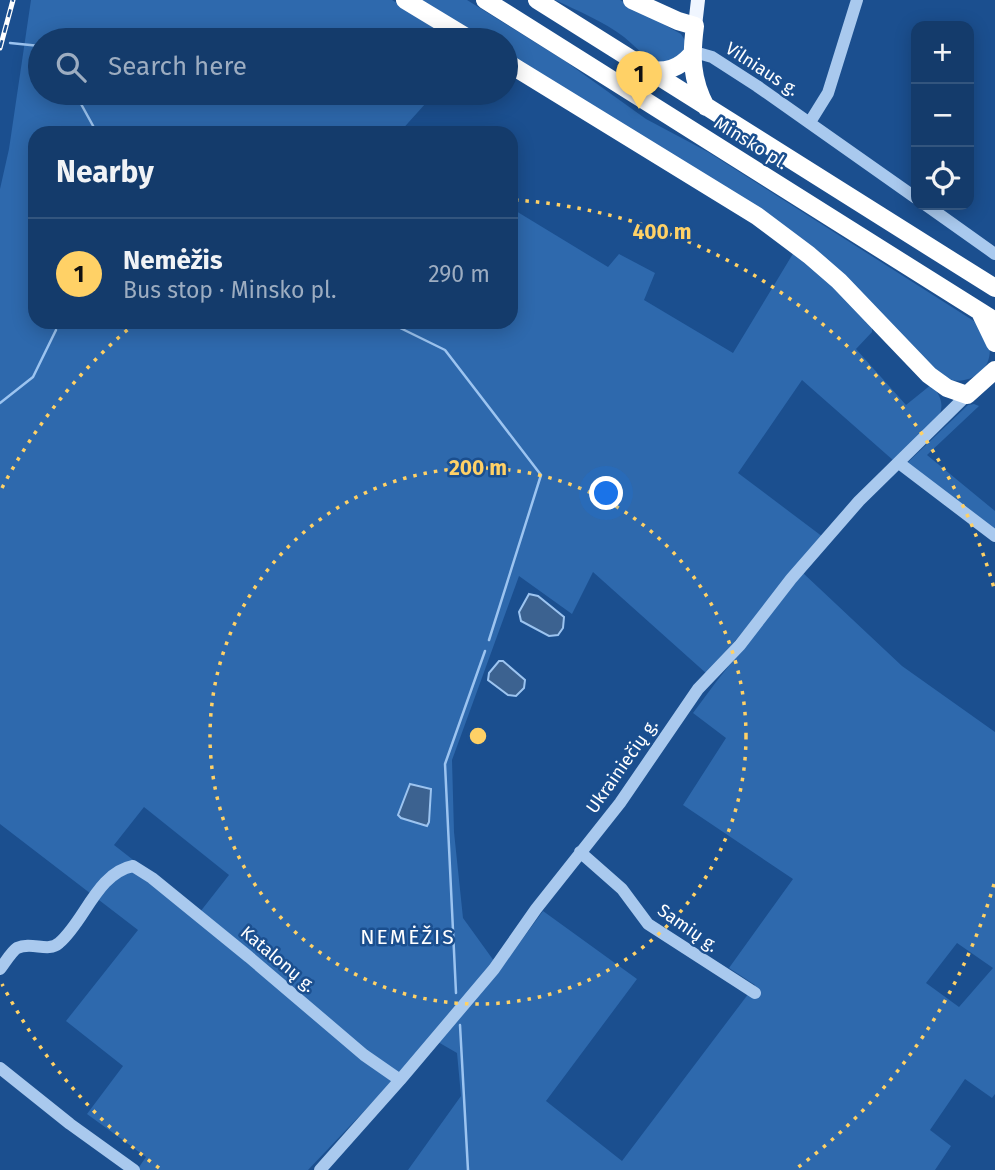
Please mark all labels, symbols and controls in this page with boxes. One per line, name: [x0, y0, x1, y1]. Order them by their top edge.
map controls: [911, 21, 974, 210]
button: +: [911, 21, 974, 84]
search box: [28, 28, 518, 105]
street label: Vilniaus g.: [721, 37, 803, 101]
icon: search: [52, 48, 90, 86]
text: Search here: [108, 51, 247, 82]
pin: 1: [616, 51, 662, 109]
button: −: [911, 84, 974, 147]
street label: Minsko pl.: [710, 112, 792, 174]
button: locate: [911, 147, 974, 210]
text: Nearby: [56, 154, 154, 190]
text: 400 m: [632, 219, 692, 245]
text: Nemėžis: [123, 245, 223, 276]
text: 1: [74, 260, 84, 288]
text: 290 m: [428, 260, 490, 288]
text: Bus stop · Minsko pl.: [123, 276, 336, 304]
text: 200 m: [449, 455, 507, 481]
your location: [589, 476, 623, 510]
street label: Ukrainiečių g.: [581, 714, 663, 818]
centre of rings: [466, 724, 490, 748]
street label: Samių g.: [653, 899, 723, 957]
street label: Katalonų g.: [236, 921, 320, 997]
district label: NEMĖŽIS: [360, 924, 456, 950]

